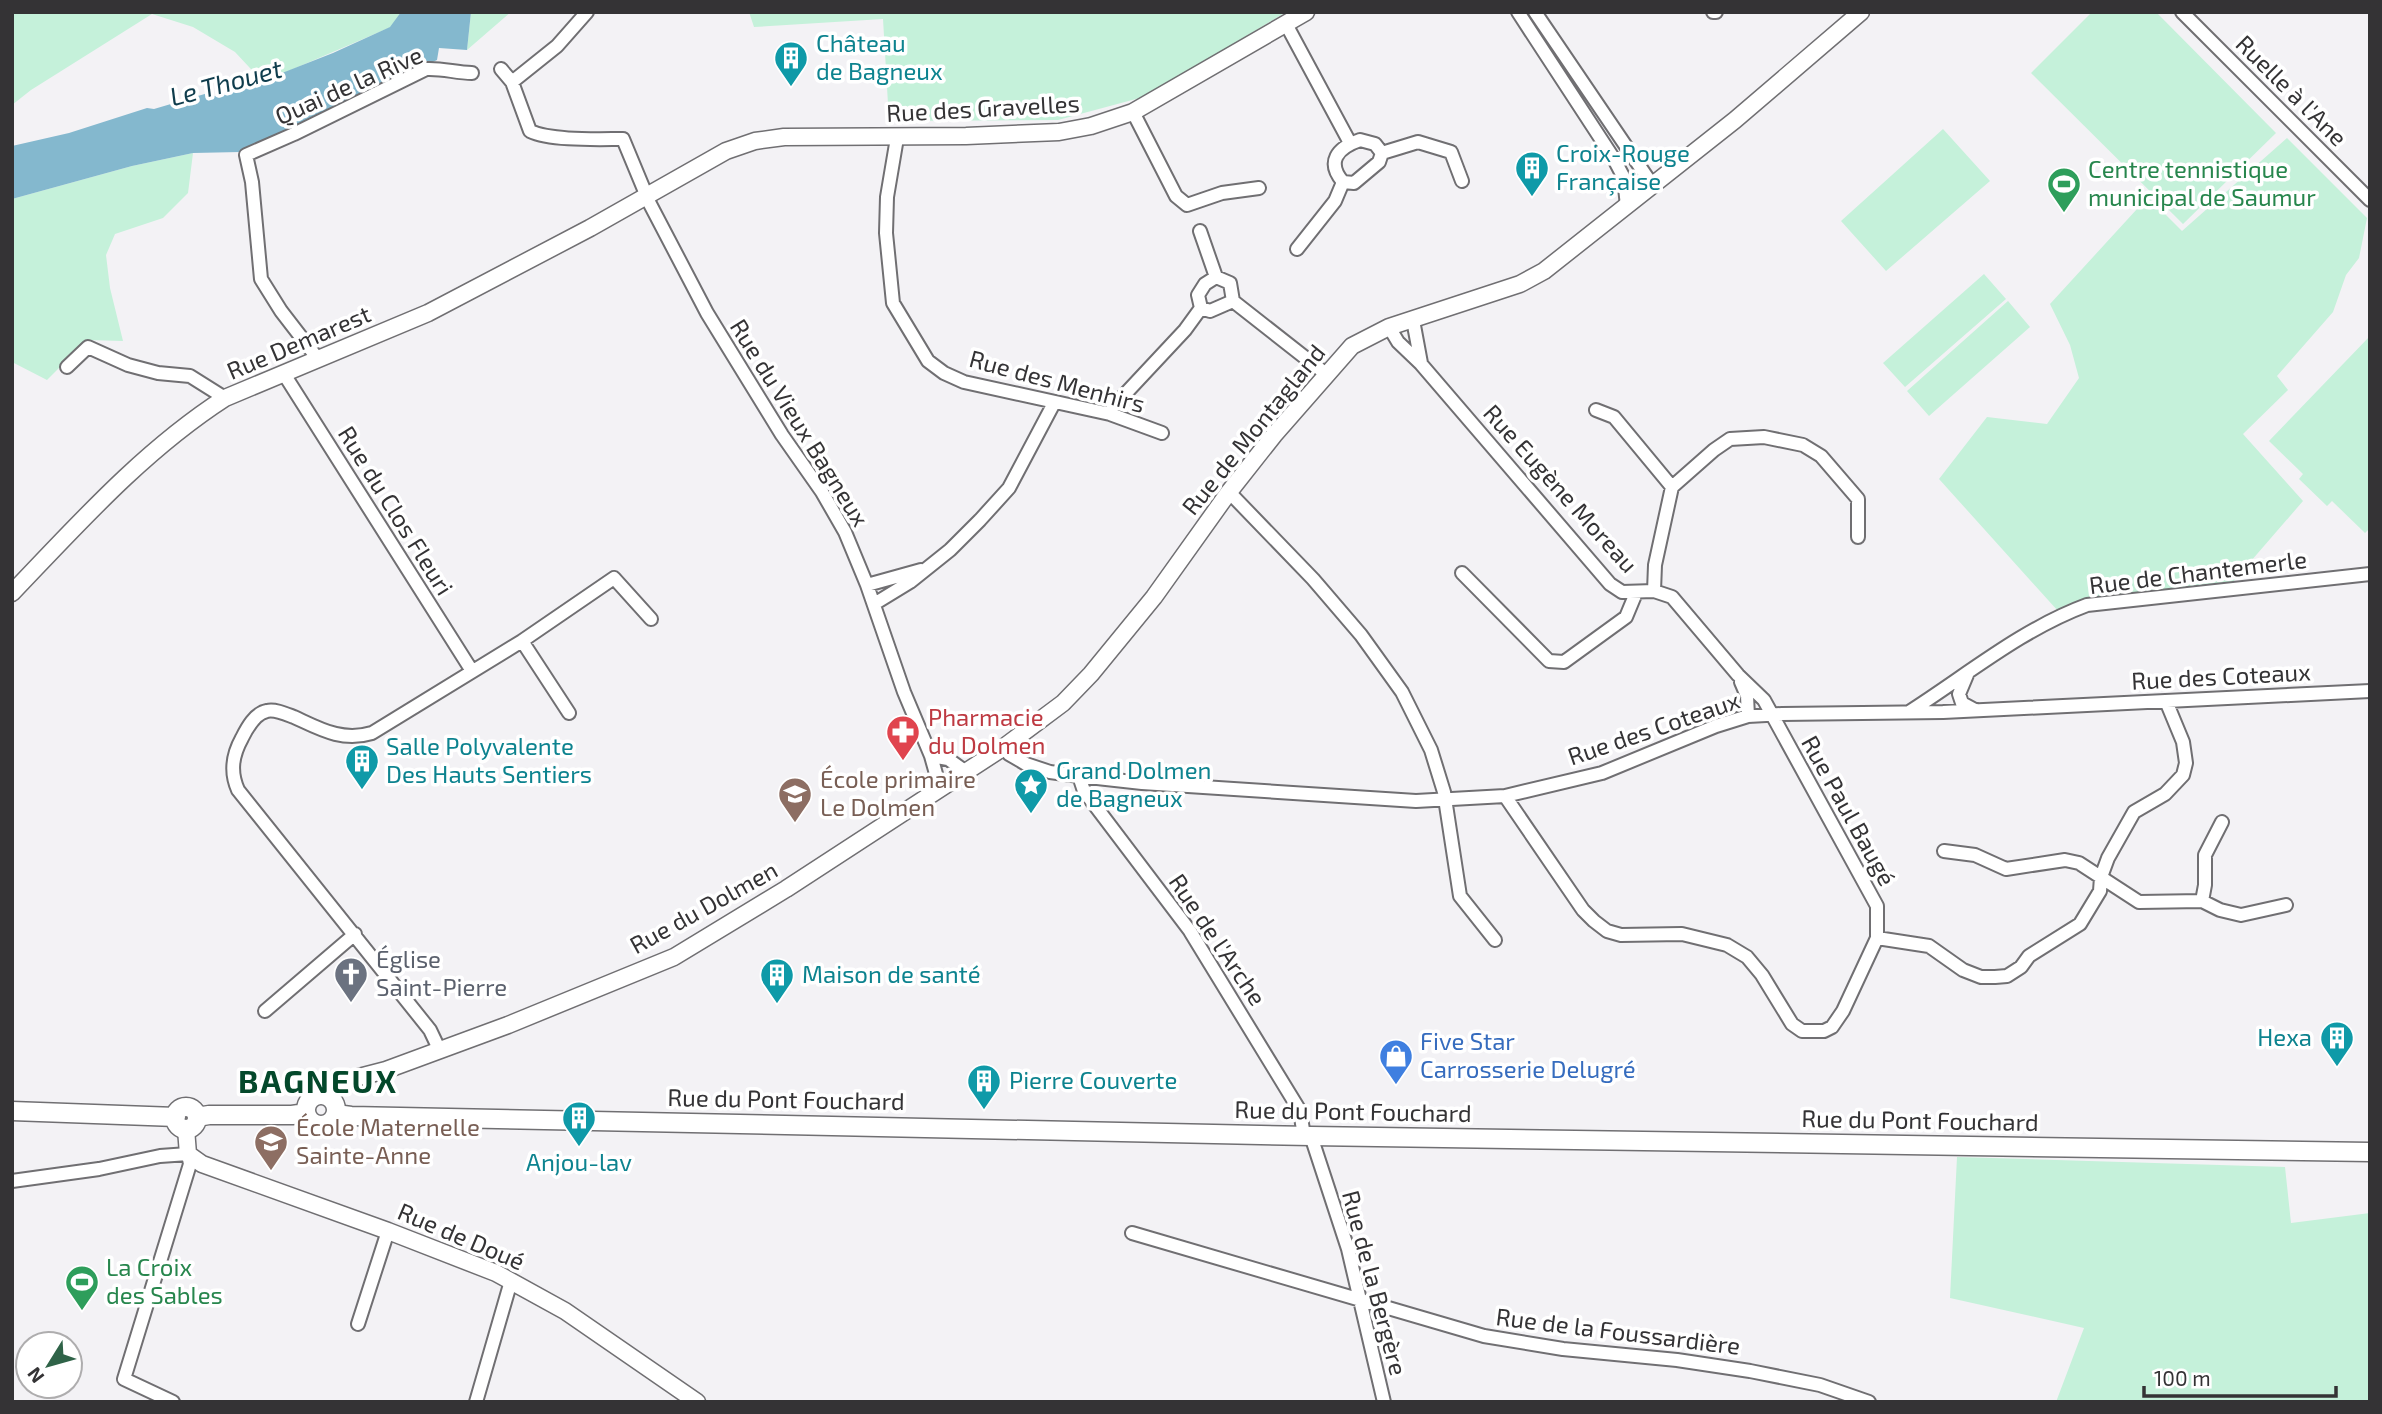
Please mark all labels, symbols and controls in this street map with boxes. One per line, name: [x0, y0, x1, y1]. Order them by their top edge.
place label: Château de Bagneux: [816, 28, 943, 85]
street label: Ruelle à l'Ane: [2231, 28, 2354, 151]
street label: Quai de la Rive: [270, 39, 427, 130]
building icon: Château de Bagneux: [772, 39, 810, 88]
water label: Le Thouet: [166, 52, 285, 111]
street label: Rue des Gravelles: [885, 88, 1080, 127]
place label: Croix-Rouge Française: [1556, 138, 1690, 196]
building icon: Croix-Rouge Française: [1513, 149, 1551, 198]
place label: Centre tennistique municipal de Saumur: [2088, 154, 2316, 211]
sports icon: Centre tennistique municipal de Saumur: [2045, 165, 2083, 214]
street label: Rue Demarest: [222, 298, 375, 385]
street label: Rue du Vieux Bagneux: [725, 313, 876, 531]
street label: Rue de Montagland: [1175, 338, 1331, 520]
street label: Rue des Menhirs: [966, 343, 1148, 418]
street label: Rue Eugène Moreau: [1478, 398, 1644, 578]
street label: Rue du Clos Fleuri: [333, 420, 460, 600]
street label: Rue de Chantemerle: [2087, 544, 2308, 599]
street label: Rue des Coteaux: [2130, 656, 2312, 695]
street label: Rue des Coteaux: [1564, 685, 1744, 771]
place label: Pharmacie du Dolmen: [928, 702, 1045, 759]
pharmacy icon: Pharmacie du Dolmen: [884, 713, 922, 762]
street label: Rue Paul Baugé: [1796, 730, 1903, 891]
place label: Salle Polyvalente Des Hauts Sentiers: [386, 731, 592, 788]
building icon: Salle Polyvalente Des Hauts Sentiers: [343, 742, 381, 791]
place label: Grand Dolmen de Bagneux: [1056, 755, 1211, 812]
place label: École primaire Le Dolmen: [820, 764, 976, 821]
place icon: Grand Dolmen de Bagneux: [1012, 766, 1050, 815]
school or university icon: École primaire Le Dolmen: [776, 775, 814, 824]
street label: Rue du Dolmen: [624, 854, 782, 959]
street label: Rue de l'Arche: [1164, 868, 1273, 1010]
place label: Église Saint-Pierre: [376, 944, 507, 1001]
church icon: Église Saint-Pierre: [332, 955, 370, 1004]
building icon: Maison de santé: [758, 956, 796, 1005]
place label: Maison de santé: [802, 959, 981, 988]
building icon: Hexa: [2318, 1019, 2356, 1068]
place label: Hexa: [2257, 1022, 2312, 1051]
place label: Five Star Carrosserie Delugré: [1420, 1026, 1636, 1083]
shop icon: Five Star Carrosserie Delugré: [1377, 1037, 1415, 1086]
district label: BAGNEUX: [238, 1061, 398, 1099]
building icon: Pierre Couverte: [965, 1062, 1003, 1111]
place label: Pierre Couverte: [1009, 1065, 1177, 1094]
street label: Rue du Pont Fouchard: [667, 1082, 905, 1115]
street label: Rue du Pont Fouchard: [1234, 1094, 1472, 1127]
building icon: Anjou-lav: [560, 1099, 598, 1148]
street label: Rue du Pont Fouchard: [1801, 1103, 2039, 1136]
place label: École Maternelle Sainte-Anne: [296, 1112, 480, 1169]
school or university icon: École Maternelle Sainte-Anne: [252, 1123, 290, 1172]
place label: Anjou-lav: [526, 1147, 632, 1176]
street label: Rue de la Bergère: [1337, 1187, 1414, 1378]
street label: Rue de Doué: [394, 1196, 529, 1275]
place label: La Croix des Sables: [106, 1252, 223, 1309]
sports icon: La Croix des Sables: [63, 1263, 101, 1312]
street label: Rue de la Foussardière: [1494, 1301, 1742, 1360]
north arrow: [14, 1330, 84, 1400]
scale bar: [2144, 1354, 2336, 1398]
text: N: [22, 1363, 48, 1388]
text: 100 m: [2154, 1365, 2211, 1390]

